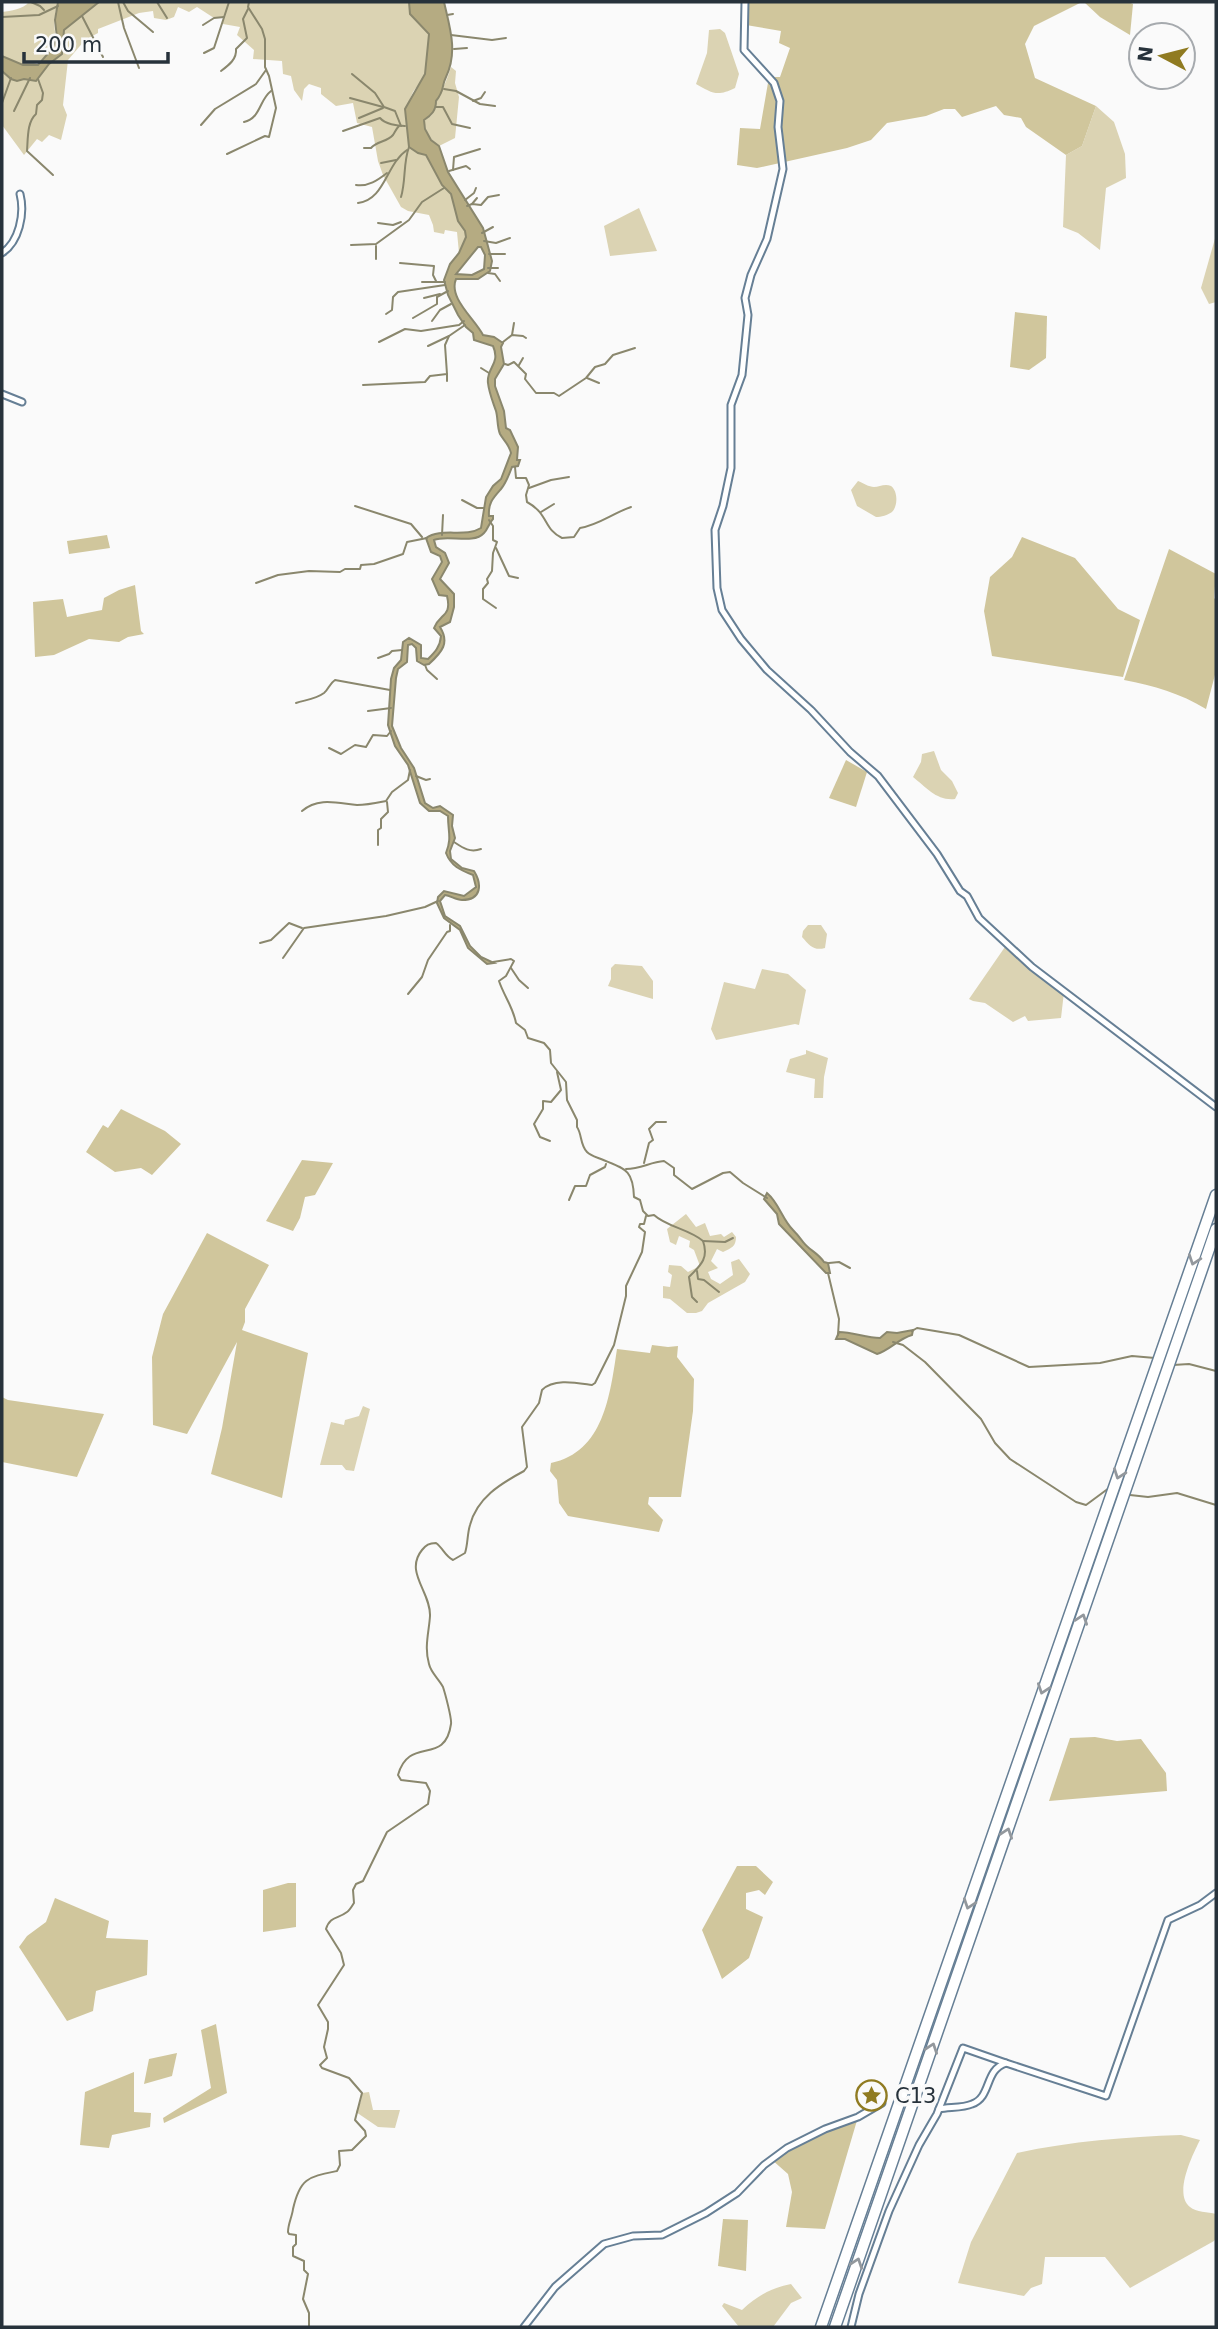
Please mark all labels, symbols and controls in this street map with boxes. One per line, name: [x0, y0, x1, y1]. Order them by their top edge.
scale bar: [24, 21, 168, 65]
north arrow: [1127, 21, 1197, 91]
text: 200 m: [35, 33, 102, 57]
text: N: [1133, 45, 1157, 63]
one-way arrow: [1188, 1253, 1202, 1265]
one-way arrow: [1113, 1468, 1127, 1480]
one-way arrow: [1074, 1613, 1088, 1625]
one-way arrow: [1037, 1683, 1051, 1695]
one-way arrow: [999, 1828, 1013, 1840]
one-way arrow: [963, 1898, 977, 1910]
one-way arrow: [924, 2043, 938, 2055]
place icon: C13: [855, 2079, 889, 2113]
place label: C13: [895, 2084, 936, 2108]
one-way arrow: [849, 2257, 863, 2269]

